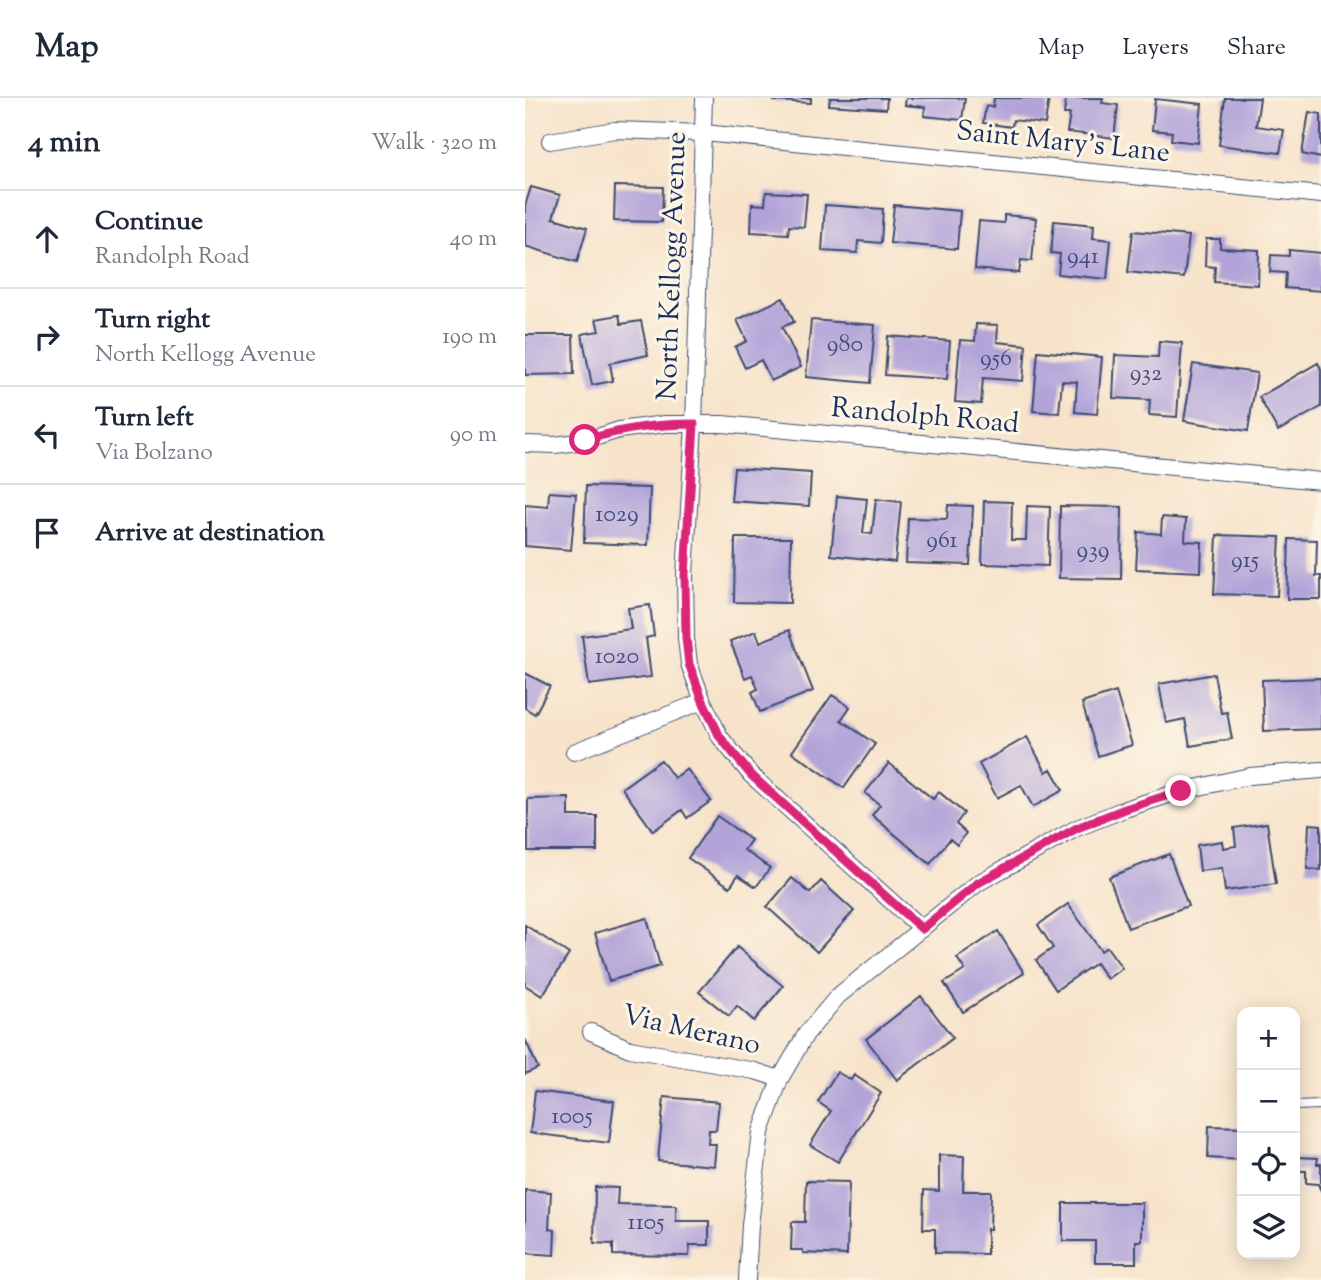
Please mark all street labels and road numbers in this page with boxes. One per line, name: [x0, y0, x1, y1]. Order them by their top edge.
street label: Saint Mary's Lane: [954, 112, 1172, 174]
street label: North Kellogg Avenue: [648, 131, 698, 401]
street label: Randolph Road: [829, 389, 1021, 445]
street label: Via Merano: [618, 996, 764, 1066]

